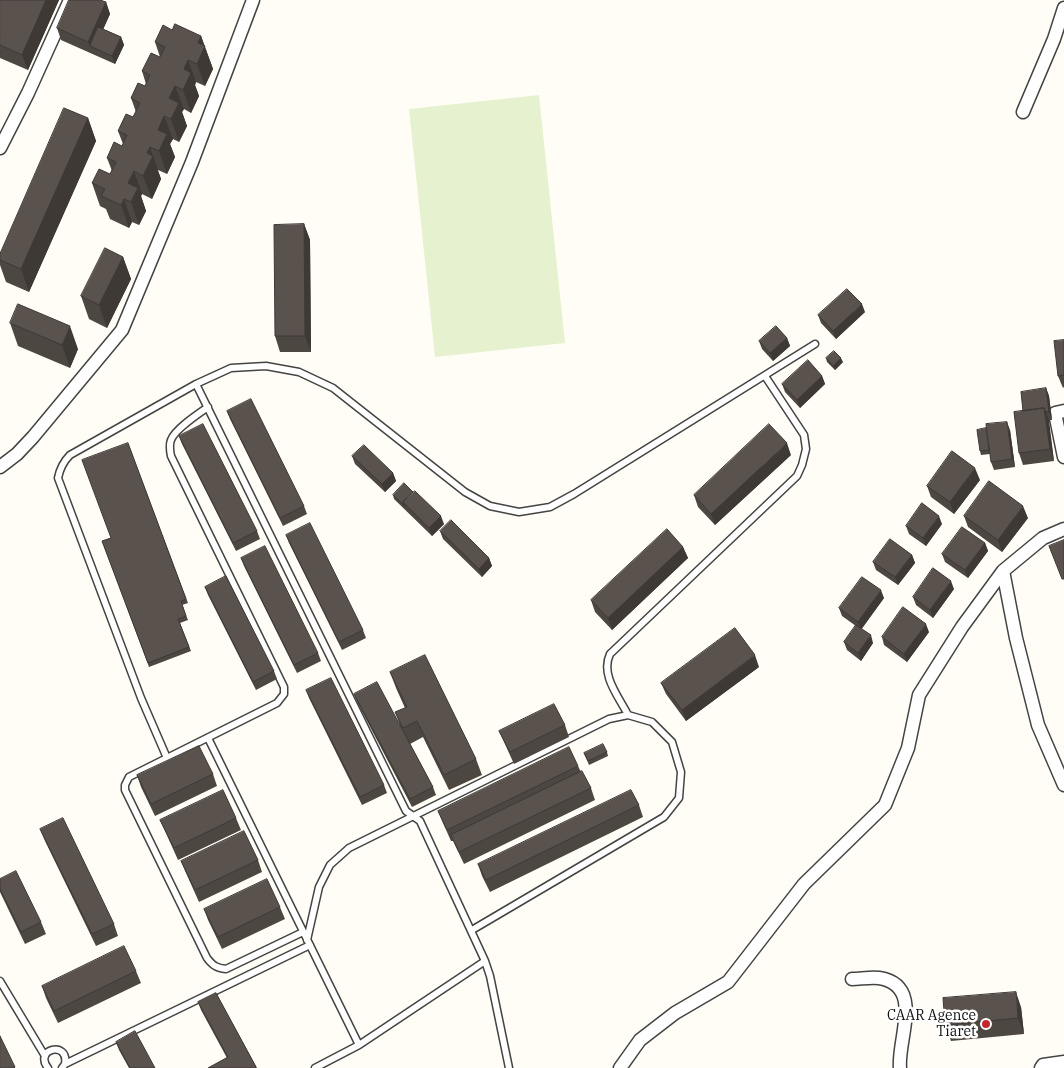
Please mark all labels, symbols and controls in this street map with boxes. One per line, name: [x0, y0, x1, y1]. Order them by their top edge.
place label: CAAR Agence Tiaret: [887, 1008, 976, 1040]
marker: CAAR Agence Tiaret: [980, 1018, 992, 1030]

